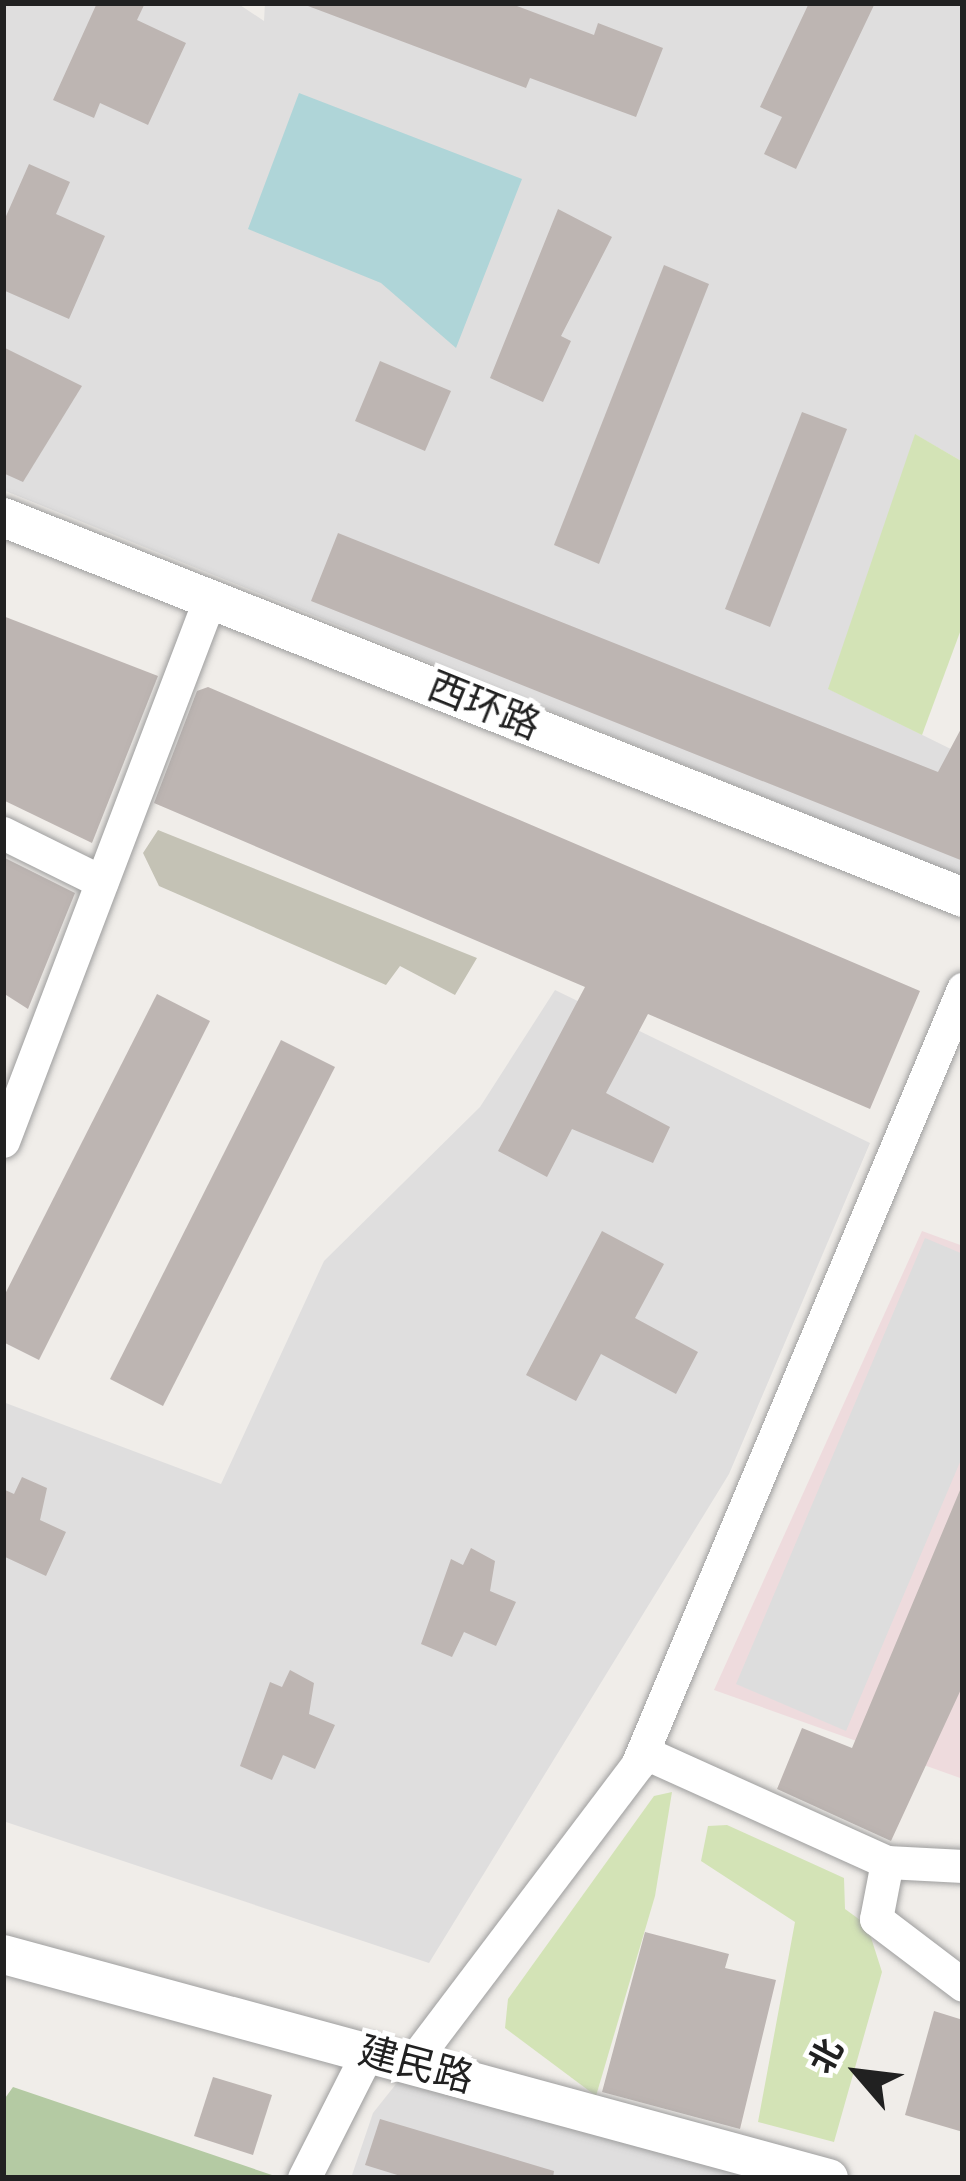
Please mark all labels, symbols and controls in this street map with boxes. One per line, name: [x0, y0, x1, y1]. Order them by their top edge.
street label: 西环路: [421, 662, 547, 750]
north arrow: [798, 2013, 918, 2133]
street label: 建民路: [353, 2027, 479, 2103]
text: 北: [801, 2032, 852, 2080]

